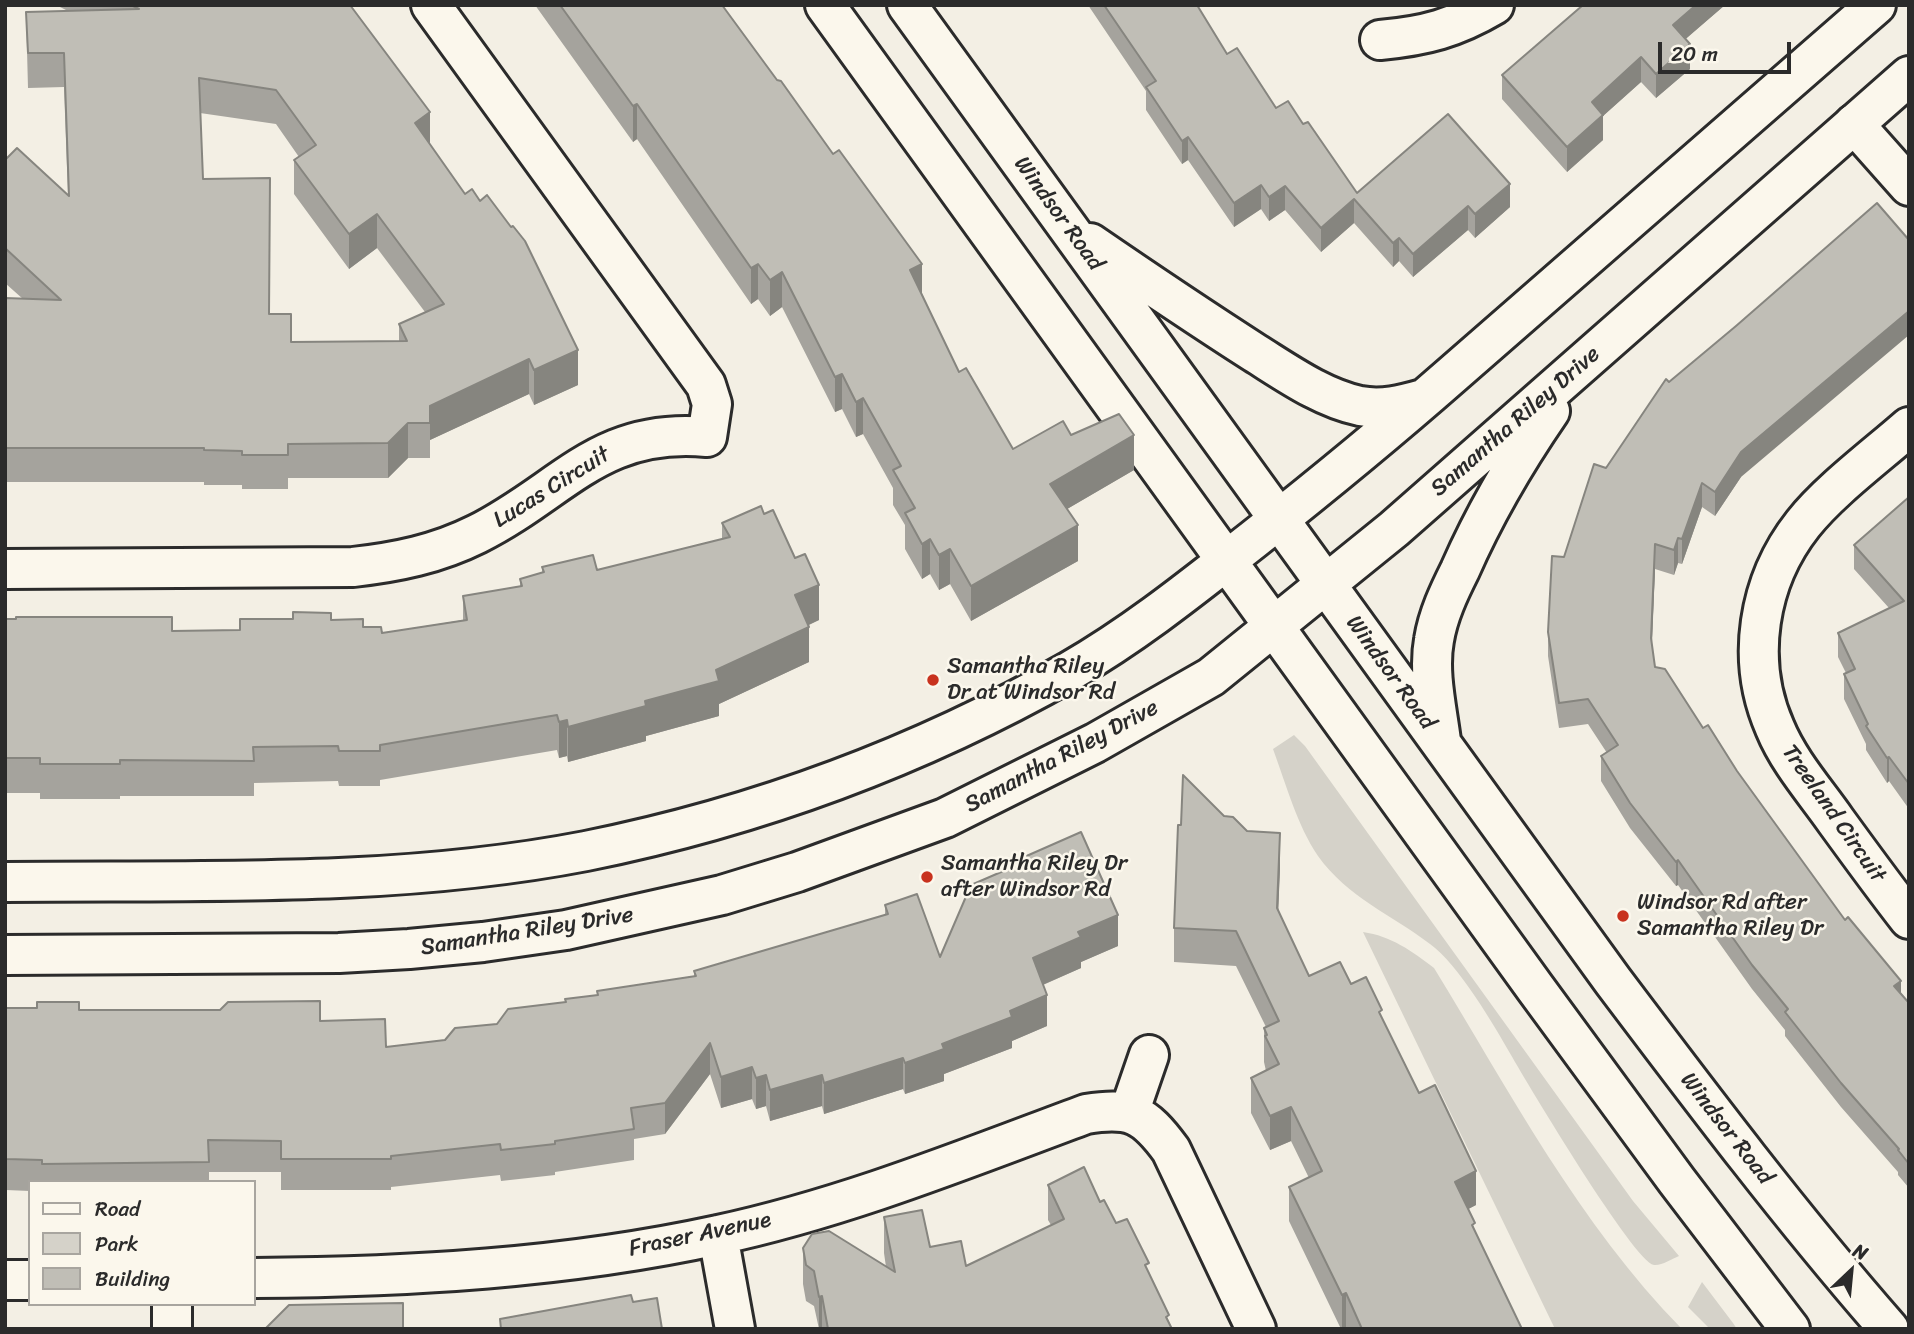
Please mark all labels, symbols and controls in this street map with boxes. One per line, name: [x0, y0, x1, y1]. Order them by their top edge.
scale bar: [1662, 28, 1795, 72]
text: 20 m: [1671, 35, 1718, 73]
street label: Windsor Road: [1007, 152, 1109, 276]
street label: Samantha Riley Drive: [1426, 341, 1606, 503]
street label: Lucas Circuit: [489, 441, 615, 535]
street label: Windsor Road: [1339, 611, 1441, 735]
place label: Samantha Riley Dr at Windsor Rd: [947, 653, 1115, 707]
marker: Samantha Riley Dr at Windsor Rd: [925, 672, 941, 688]
street label: Samantha Riley Drive: [961, 694, 1163, 820]
street label: Treeland Circuit: [1775, 740, 1891, 888]
place label: Samantha Riley Dr after Windsor Rd: [941, 850, 1127, 904]
marker: Samantha Riley Dr after Windsor Rd: [919, 869, 935, 885]
place label: Windsor Rd after Samantha Riley Dr: [1637, 889, 1823, 943]
street label: Samantha Riley Drive: [419, 902, 635, 962]
marker: Windsor Rd after Samantha Riley Dr: [1615, 908, 1631, 924]
street label: Windsor Road: [1674, 1068, 1778, 1190]
legend: [28, 1180, 256, 1306]
text: Road: [95, 1190, 140, 1228]
street label: Fraser Avenue: [626, 1206, 774, 1264]
text: Park: [95, 1225, 138, 1263]
text: N: [1847, 1234, 1874, 1269]
north arrow: [1816, 1236, 1886, 1306]
text: Building: [95, 1260, 170, 1298]

